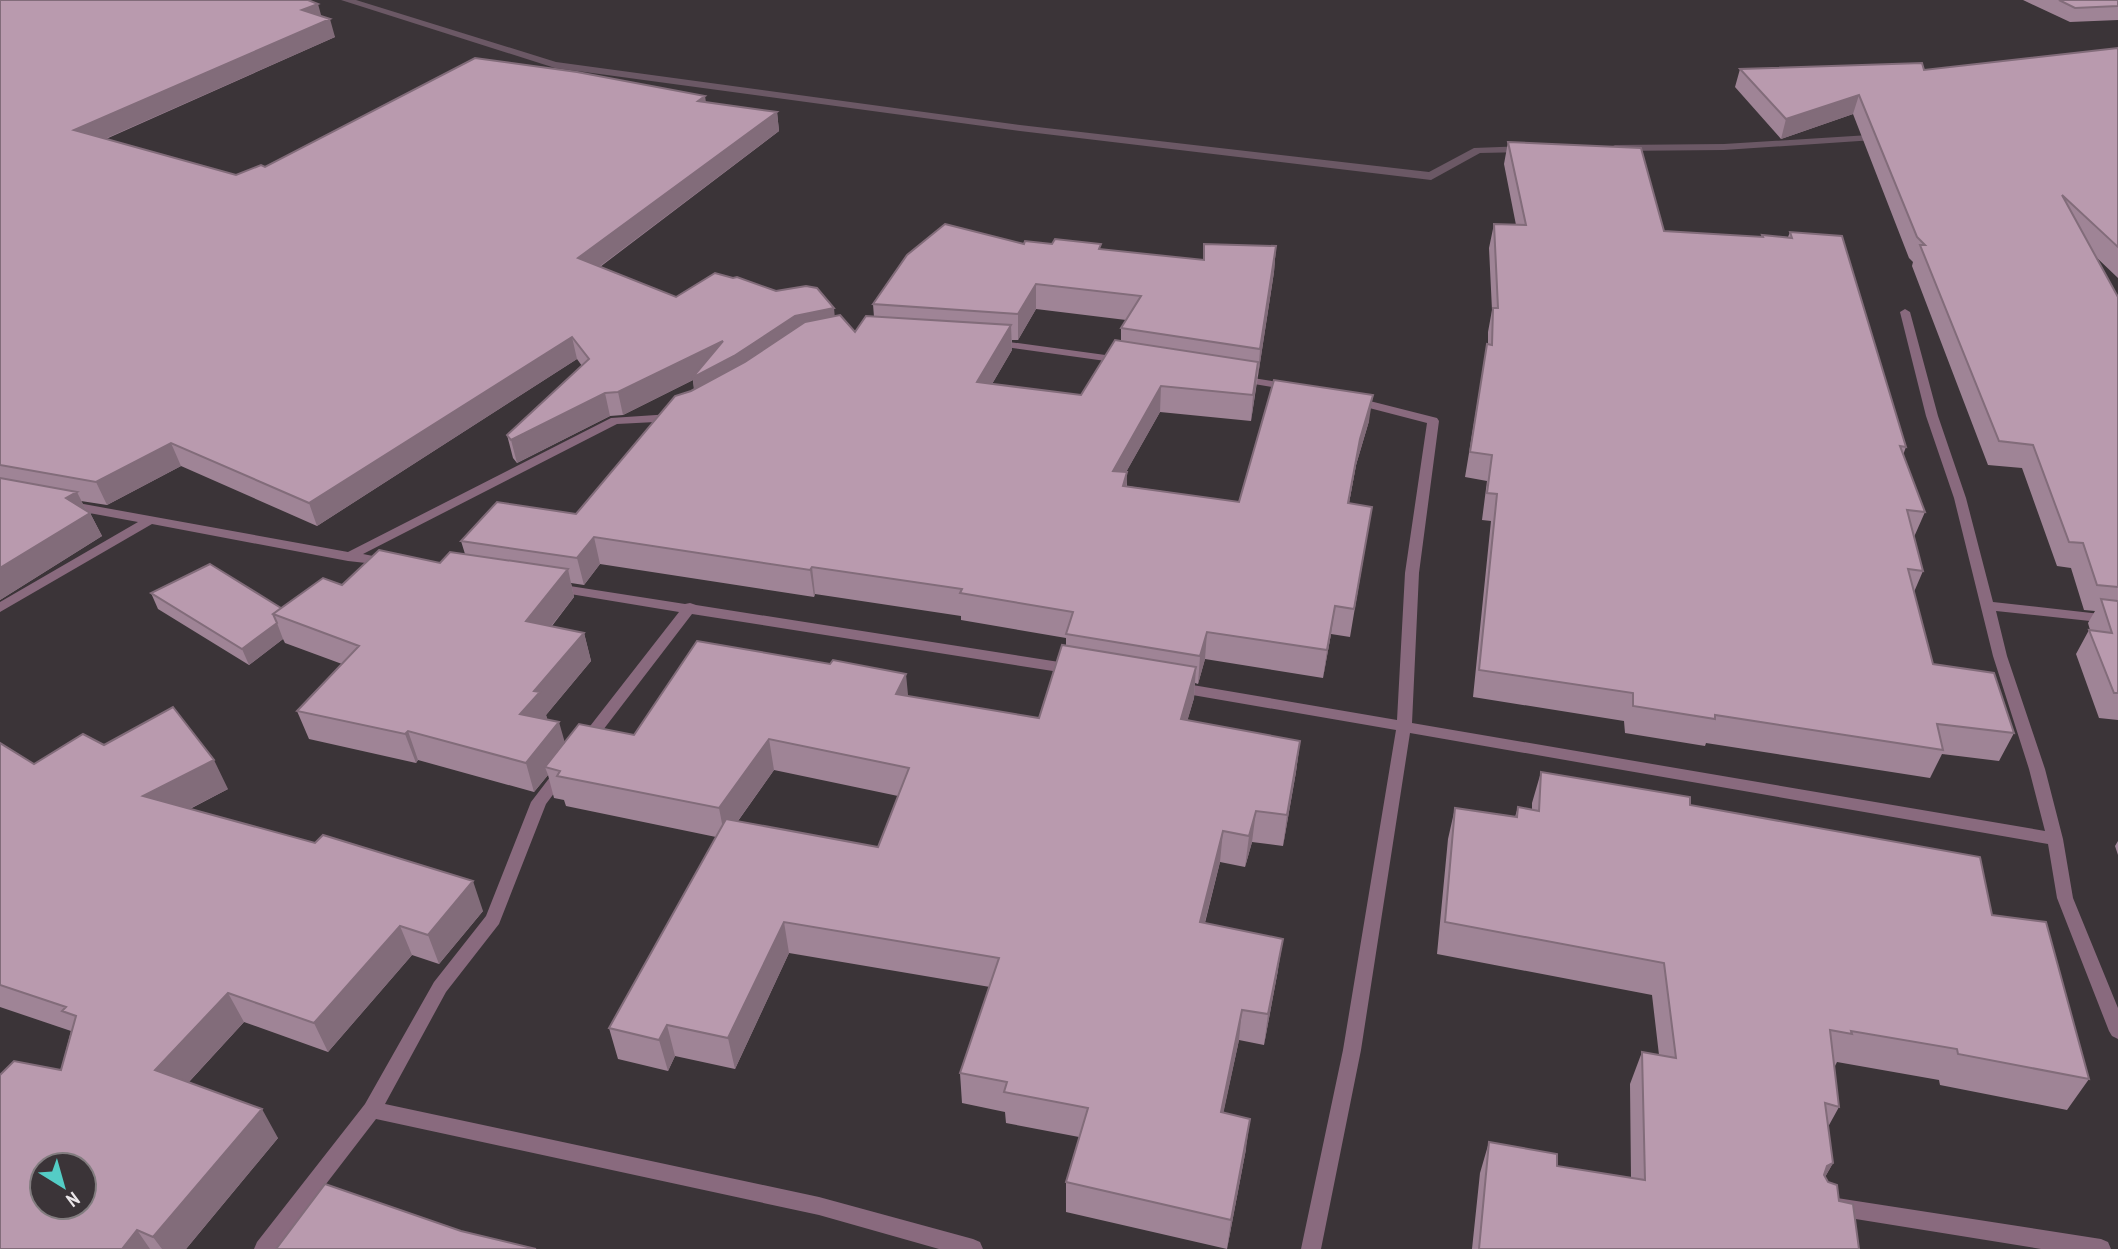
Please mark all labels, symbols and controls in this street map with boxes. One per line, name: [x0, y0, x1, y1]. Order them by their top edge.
north arrow: [28, 1151, 98, 1221]
text: N: [62, 1187, 85, 1212]

